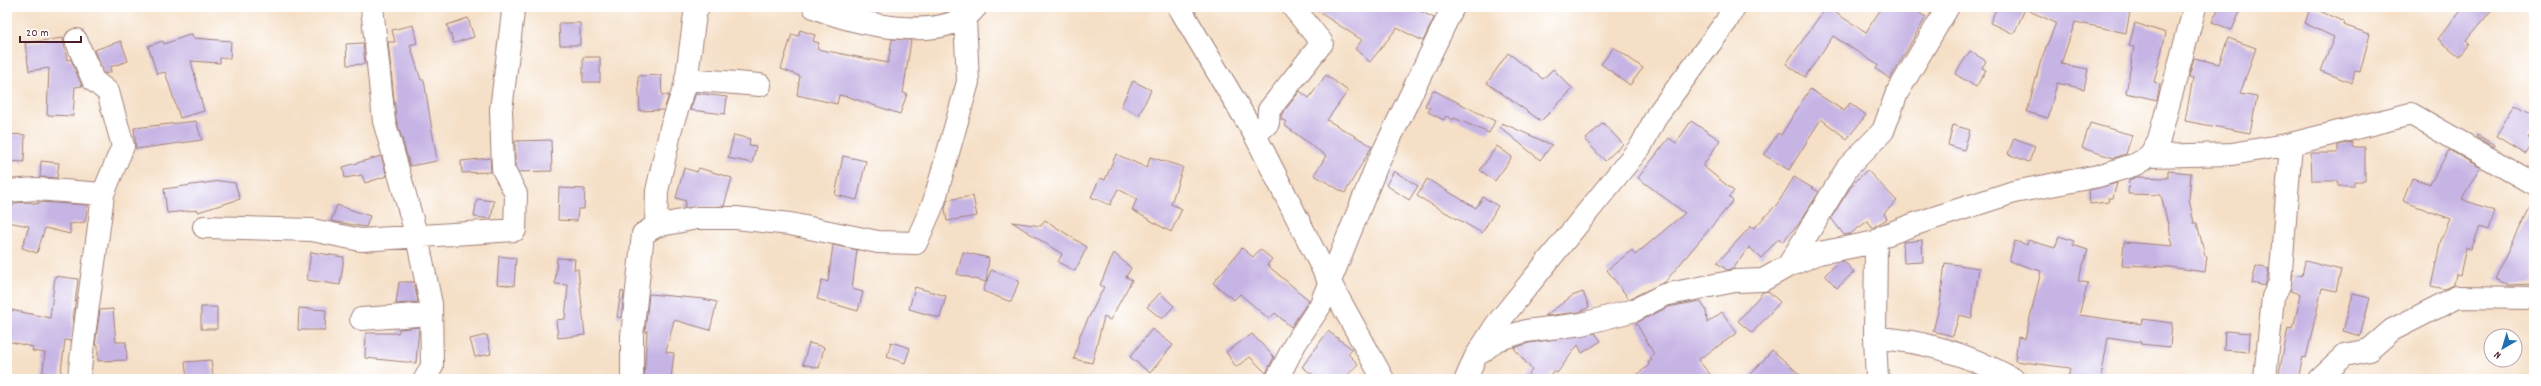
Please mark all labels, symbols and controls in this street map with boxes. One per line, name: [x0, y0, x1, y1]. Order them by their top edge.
scale bar: [20, 18, 81, 44]
text: 20 m: [26, 25, 49, 42]
north arrow: [2483, 328, 2523, 368]
text: N: [2491, 346, 2505, 362]

